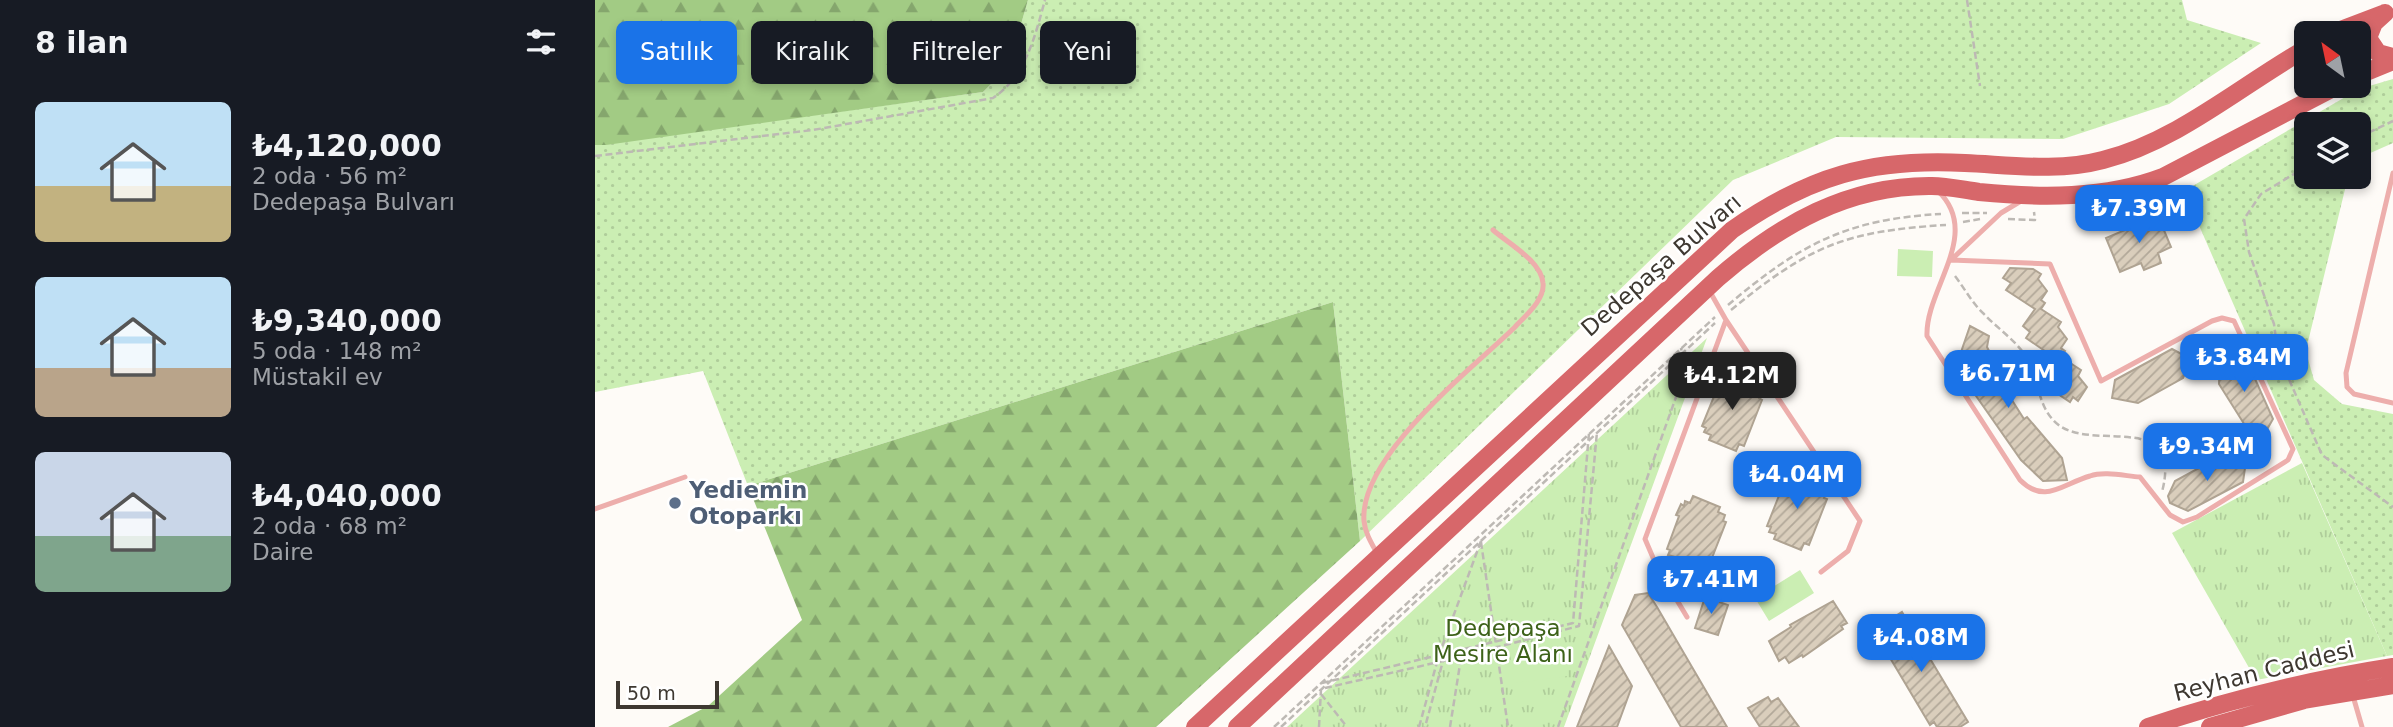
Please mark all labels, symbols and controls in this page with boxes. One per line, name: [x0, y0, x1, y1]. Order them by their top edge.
chip: Satılık: [616, 21, 737, 84]
chip: Kiralık: [751, 21, 873, 84]
chip: Filtreler: [887, 21, 1026, 84]
chip: Yeni: [1040, 21, 1136, 84]
north arrow: [2294, 21, 2371, 98]
map controls: [2294, 21, 2371, 189]
icon: filters: [522, 23, 560, 61]
text: 8 ilan: [35, 25, 129, 60]
button: layers: [2294, 112, 2371, 189]
text: ₺4,120,000: [252, 128, 442, 163]
icon: home: [91, 130, 175, 214]
text: 2 oda · 56 m²: [252, 163, 407, 189]
pin: ₺7.39M: [2082, 186, 2196, 245]
text: Dedepaşa Bulvarı: [252, 189, 455, 215]
street label: Dedepaşa Bulvarı: [1576, 189, 1746, 341]
text: ₺7.39M: [2091, 195, 2187, 221]
text: ₺9,340,000: [252, 303, 442, 338]
icon: home: [91, 305, 175, 389]
pin: ₺3.84M: [2187, 334, 2301, 394]
text: 5 oda · 148 m²: [252, 338, 421, 364]
text: ₺3.84M: [2196, 344, 2292, 370]
pin: ₺6.71M: [1951, 350, 2065, 410]
pin: ₺4.12M: [1675, 352, 1789, 412]
text: ₺6.71M: [1960, 360, 2056, 386]
text: ₺4.12M: [1684, 362, 1780, 388]
text: Müstakil ev: [252, 364, 383, 390]
pin: ₺9.34M: [2150, 424, 2264, 483]
text: ₺9.34M: [2159, 433, 2255, 459]
pin: ₺4.04M: [1740, 452, 1854, 511]
text: ₺4.04M: [1749, 461, 1845, 487]
place label: Yediemin Otoparkı: [688, 477, 807, 529]
text: ₺4,040,000: [252, 478, 442, 513]
icon: home: [91, 480, 175, 564]
marker: Yediemin Otoparkı: [667, 495, 683, 511]
text: 2 oda · 68 m²: [252, 513, 407, 539]
text: Daire: [252, 539, 313, 565]
pin: ₺7.41M: [1654, 556, 1768, 616]
text: ₺7.41M: [1663, 566, 1759, 592]
pin: ₺4.08M: [1864, 614, 1978, 674]
park label: Dedepaşa Mesire Alanı: [1433, 615, 1573, 667]
text: ₺4.08M: [1873, 624, 1969, 650]
street label: Reyhan Caddesi: [2171, 636, 2357, 706]
scale bar: [616, 678, 719, 710]
text: 50 m: [627, 682, 676, 704]

